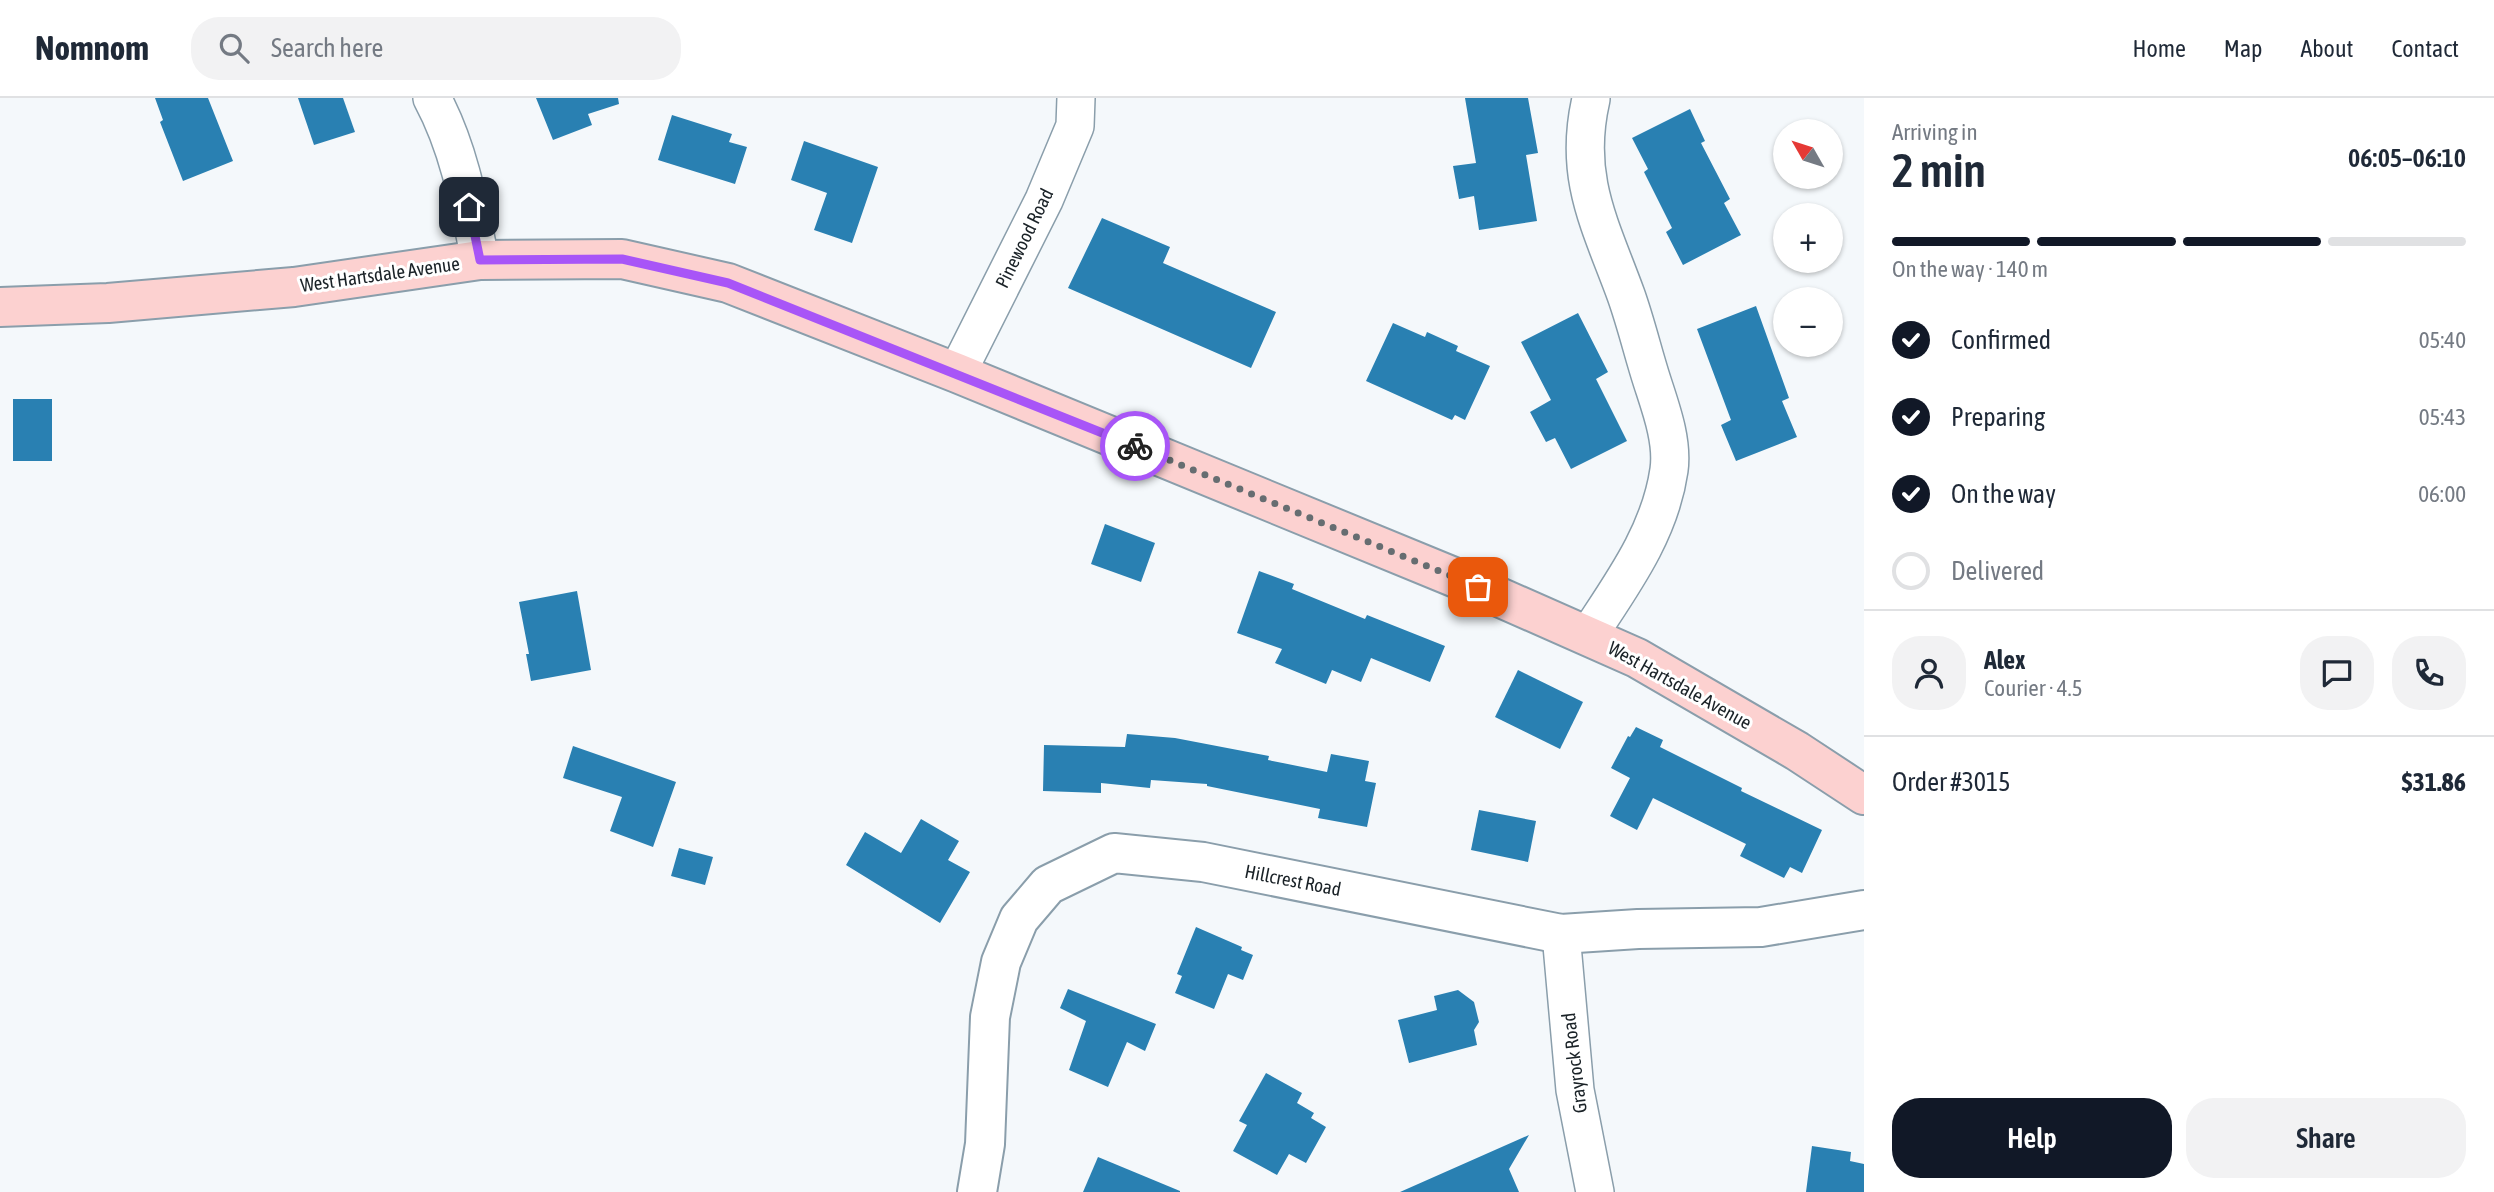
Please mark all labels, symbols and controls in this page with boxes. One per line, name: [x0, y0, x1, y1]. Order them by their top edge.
search box: [191, 17, 681, 80]
text: Nomnom: [35, 29, 149, 67]
icon: search: [215, 29, 253, 67]
text: Search here: [271, 33, 383, 63]
text: Home: [2132, 35, 2186, 62]
text: Map: [2224, 35, 2262, 62]
text: About: [2300, 35, 2353, 62]
text: Contact: [2391, 35, 2459, 62]
north arrow: [1773, 119, 1843, 189]
map controls: [1773, 119, 1843, 357]
text: Arriving in: [1892, 119, 1978, 145]
text: 06:05–06:10: [2348, 143, 2466, 173]
text: 2 min: [1892, 144, 1986, 197]
pin: [439, 177, 499, 237]
street label: Pinewood Road: [990, 185, 1058, 291]
icon: home: [450, 188, 488, 226]
button: +: [1773, 203, 1843, 273]
street label: West Hartsdale Avenue: [299, 252, 461, 296]
text: On the way · 140 m: [1892, 256, 2048, 282]
button: −: [1773, 287, 1843, 357]
icon: check: [1892, 321, 1930, 359]
text: Confirmed: [1951, 325, 2051, 355]
text: 05:40: [2419, 327, 2466, 353]
icon: check: [1892, 398, 1930, 436]
text: Preparing: [1951, 402, 2045, 432]
text: 05:43: [2419, 404, 2466, 430]
courier: [1100, 411, 1170, 481]
icon: bike: [1116, 427, 1154, 465]
icon: check: [1892, 475, 1930, 513]
text: On the way: [1951, 479, 2056, 509]
text: 06:00: [2418, 481, 2466, 507]
text: Delivered: [1951, 556, 2044, 586]
pin: [1448, 557, 1508, 617]
icon: bag: [1459, 568, 1497, 606]
street label: West Hartsdale Avenue: [1604, 636, 1756, 734]
button: person: [1892, 636, 1966, 710]
button: chat: [2300, 636, 2374, 710]
button: phone: [2392, 636, 2466, 710]
text: Alex: [1984, 645, 2025, 675]
text: Courier · 4.5: [1984, 675, 2083, 701]
text: Order #3015: [1892, 767, 2011, 797]
text: $31.86: [2402, 767, 2466, 797]
street label: Hillcrest Road: [1243, 860, 1343, 900]
street label: Grayrock Road: [1557, 1012, 1591, 1114]
button: Help: [1892, 1098, 2172, 1178]
button: Share: [2186, 1098, 2466, 1178]

